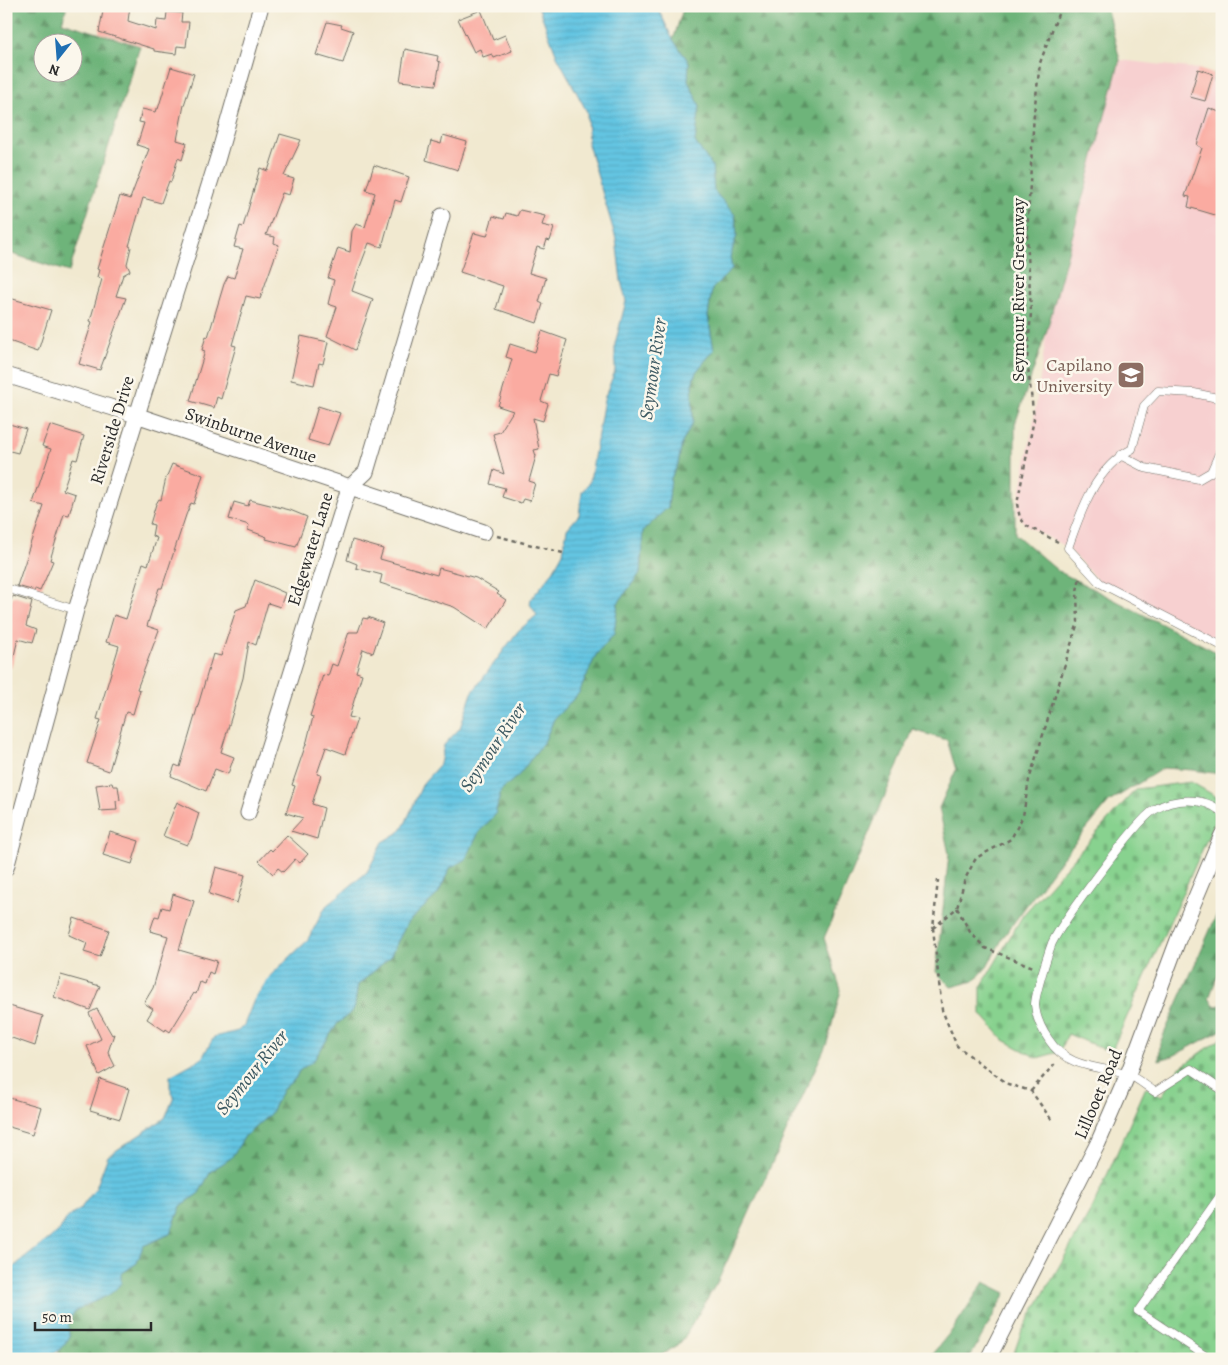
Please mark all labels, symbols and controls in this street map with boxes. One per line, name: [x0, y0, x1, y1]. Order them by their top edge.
north arrow: [32, 32, 82, 82]
text: N: [47, 59, 62, 81]
street label: Seymour River Greenway: [1006, 197, 1030, 382]
water label: Seymour River: [633, 315, 673, 422]
place label: Capilano University: [1036, 353, 1113, 398]
school or university icon: Capilano University: [1116, 360, 1146, 390]
street label: Riverside Drive: [84, 373, 140, 487]
street label: Swinburne Avenue: [182, 401, 320, 469]
street label: Edgewater Lane: [281, 489, 339, 609]
water label: Seymour River: [453, 697, 533, 797]
water label: Seymour River: [210, 1024, 295, 1121]
street label: Lillooet Road: [1068, 1045, 1128, 1143]
scale bar: [35, 1300, 151, 1332]
text: 50 m: [42, 1307, 72, 1327]

